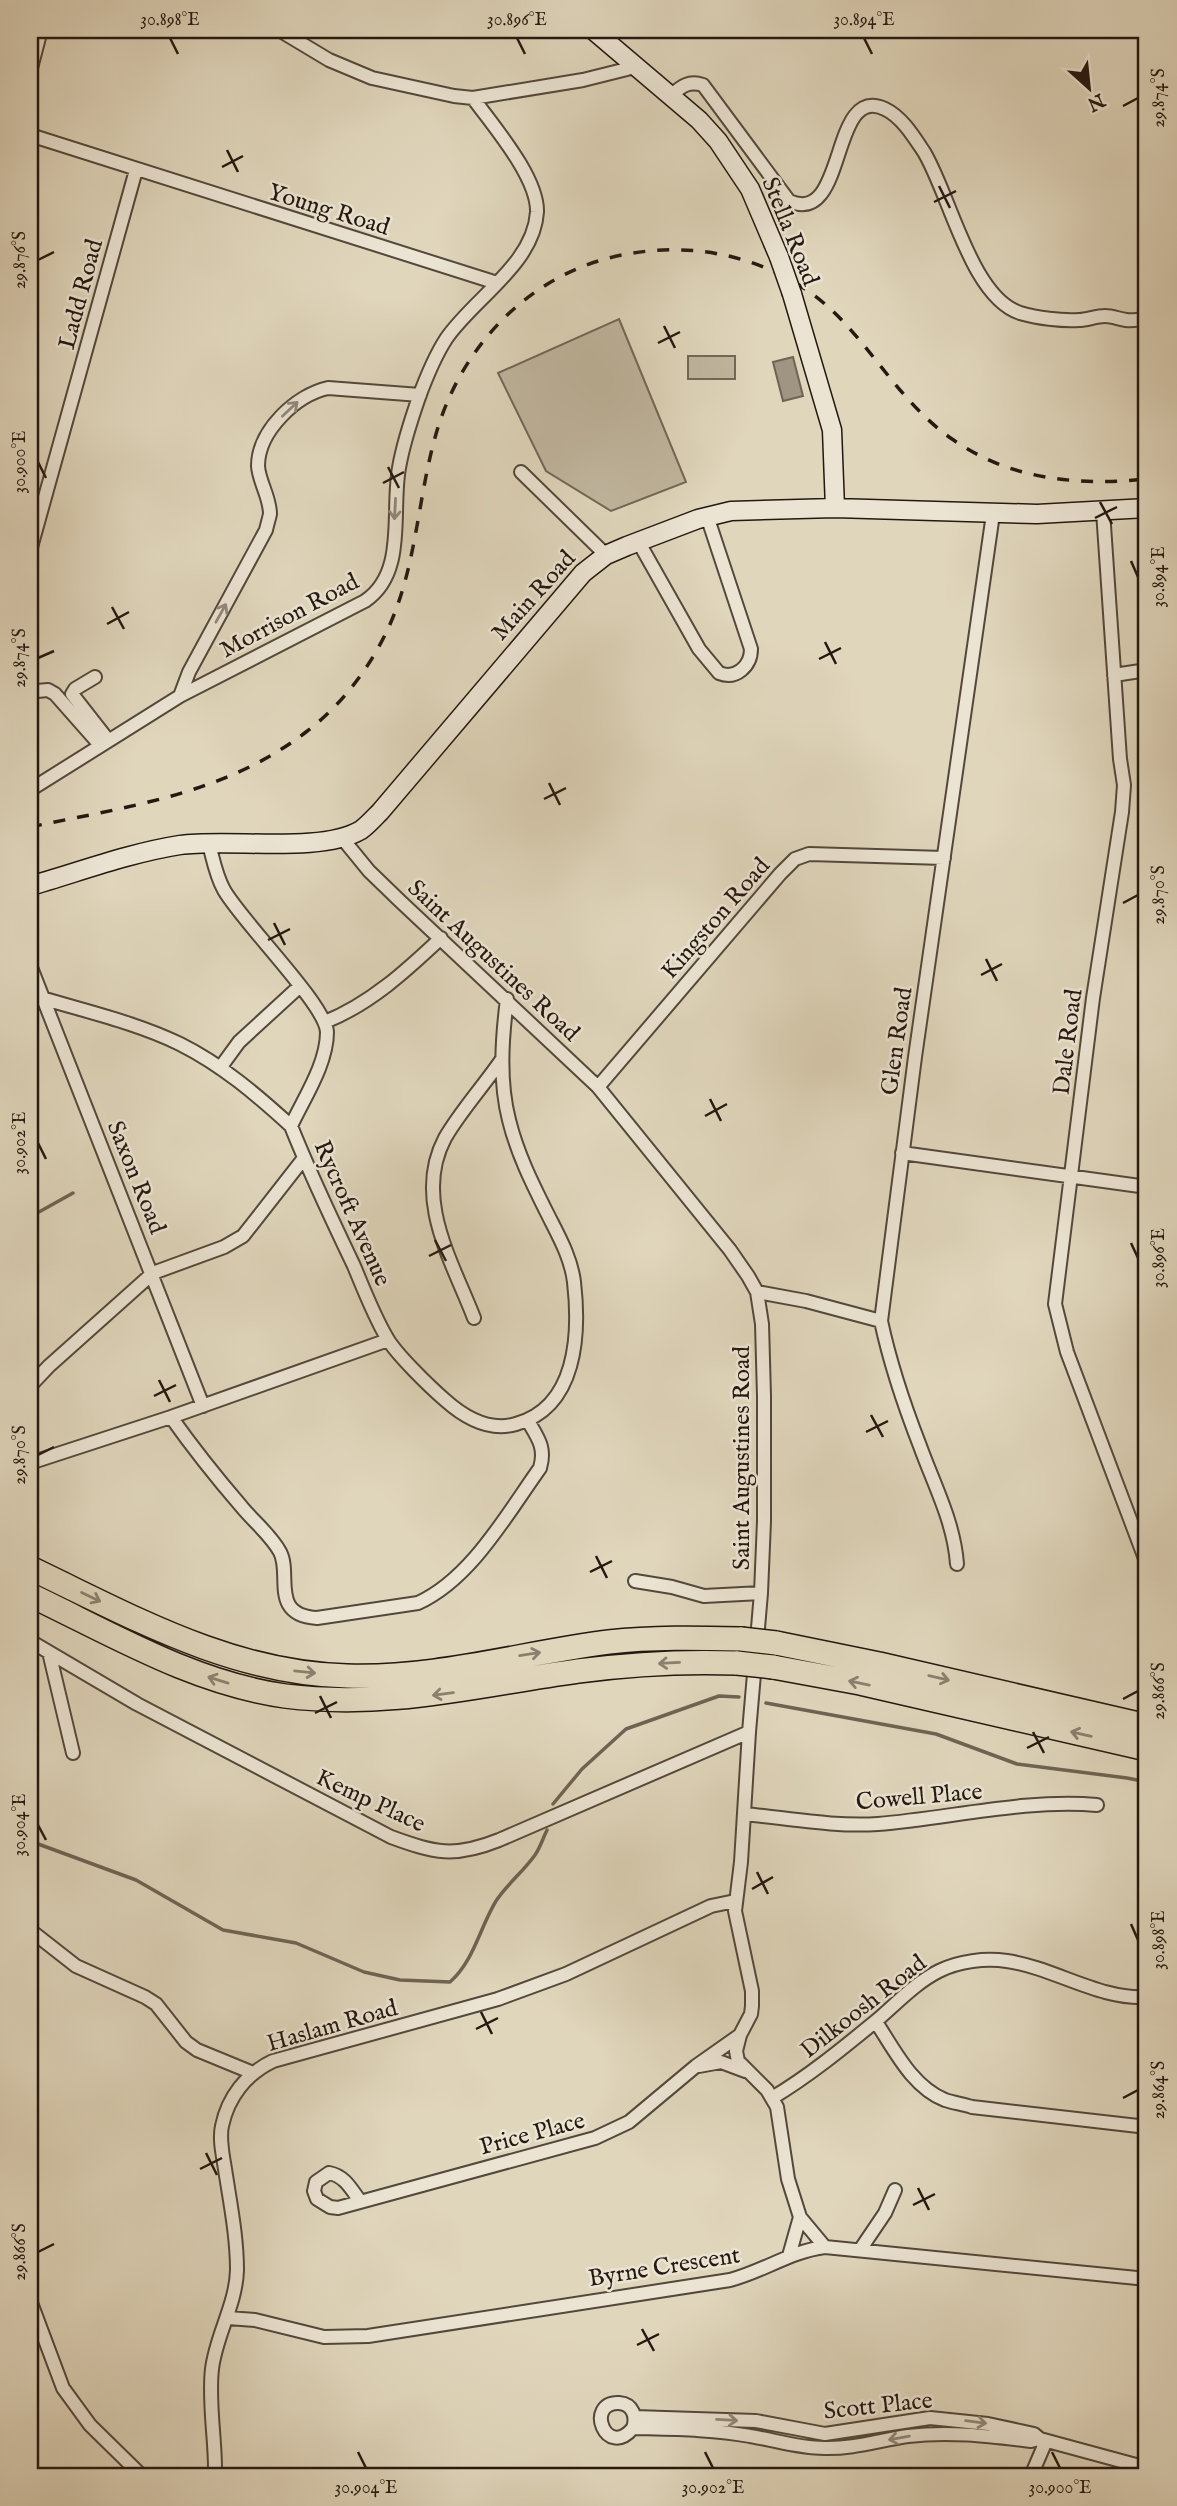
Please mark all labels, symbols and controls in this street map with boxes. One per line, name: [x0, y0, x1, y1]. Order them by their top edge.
text: 30.898°E: [140, 9, 200, 32]
text: 30.896°E: [487, 9, 547, 32]
text: 30.894°E: [833, 9, 895, 32]
north arrow: [1054, 52, 1124, 122]
text: 29.874°S: [1148, 68, 1171, 128]
text: N: [1083, 86, 1109, 116]
street label: Stella Road: [754, 173, 826, 291]
street label: Young Road: [264, 177, 393, 244]
text: 29.876°S: [9, 231, 32, 289]
street label: Ladd Road: [52, 236, 111, 353]
one-way arrow: [281, 400, 298, 417]
text: 30.900°E: [9, 430, 32, 494]
one-way arrow: [388, 497, 401, 520]
street label: Main Road: [485, 544, 583, 648]
text: 30.894°E: [1148, 546, 1171, 608]
street label: Morrison Road: [215, 567, 365, 666]
one-way arrow: [215, 603, 228, 624]
text: 29.874°S: [9, 628, 32, 688]
street label: Kingston Road: [655, 852, 778, 986]
text: 29.870°S: [1148, 865, 1171, 925]
street label: Saint Augustines Road: [400, 873, 586, 1049]
street label: Glen Road: [875, 985, 920, 1097]
street label: Dale Road: [1047, 987, 1090, 1097]
text: 30.902°E: [9, 1112, 32, 1174]
street label: Saxon Road: [99, 1117, 172, 1239]
street label: Rycroft Avenue: [306, 1136, 398, 1291]
text: 30.896°E: [1148, 1228, 1171, 1288]
street label: Saint Augustines Road: [727, 1346, 758, 1570]
text: 29.870°S: [9, 1425, 32, 1485]
one-way arrow: [80, 1591, 101, 1605]
one-way arrow: [518, 1647, 541, 1660]
one-way arrow: [658, 1657, 680, 1670]
text: 29.866°S: [1148, 1662, 1171, 1720]
one-way arrow: [293, 1666, 315, 1679]
one-way arrow: [208, 1672, 230, 1685]
one-way arrow: [927, 1672, 950, 1685]
one-way arrow: [848, 1676, 871, 1690]
one-way arrow: [433, 1687, 455, 1700]
one-way arrow: [1070, 1726, 1093, 1740]
street label: Kemp Place: [311, 1763, 430, 1840]
street label: Cowell Place: [854, 1777, 984, 1818]
text: 30.904°E: [9, 1793, 32, 1857]
text: 30.898°E: [1148, 1910, 1171, 1970]
street label: Dilkoosh Road: [795, 1948, 933, 2066]
street label: Haslam Road: [264, 1993, 401, 2060]
text: 29.864°S: [1148, 2061, 1171, 2119]
street label: Price Place: [476, 2106, 588, 2163]
text: 29.866°S: [9, 2223, 32, 2281]
street label: Byrne Crescent: [586, 2240, 742, 2295]
street label: Scott Place: [822, 2385, 934, 2428]
one-way arrow: [716, 2413, 739, 2426]
one-way arrow: [965, 2416, 987, 2429]
one-way arrow: [888, 2432, 911, 2445]
text: 30.904°E: [334, 2477, 398, 2500]
text: 30.902°E: [682, 2477, 744, 2500]
text: 30.900°E: [1028, 2477, 1092, 2500]

